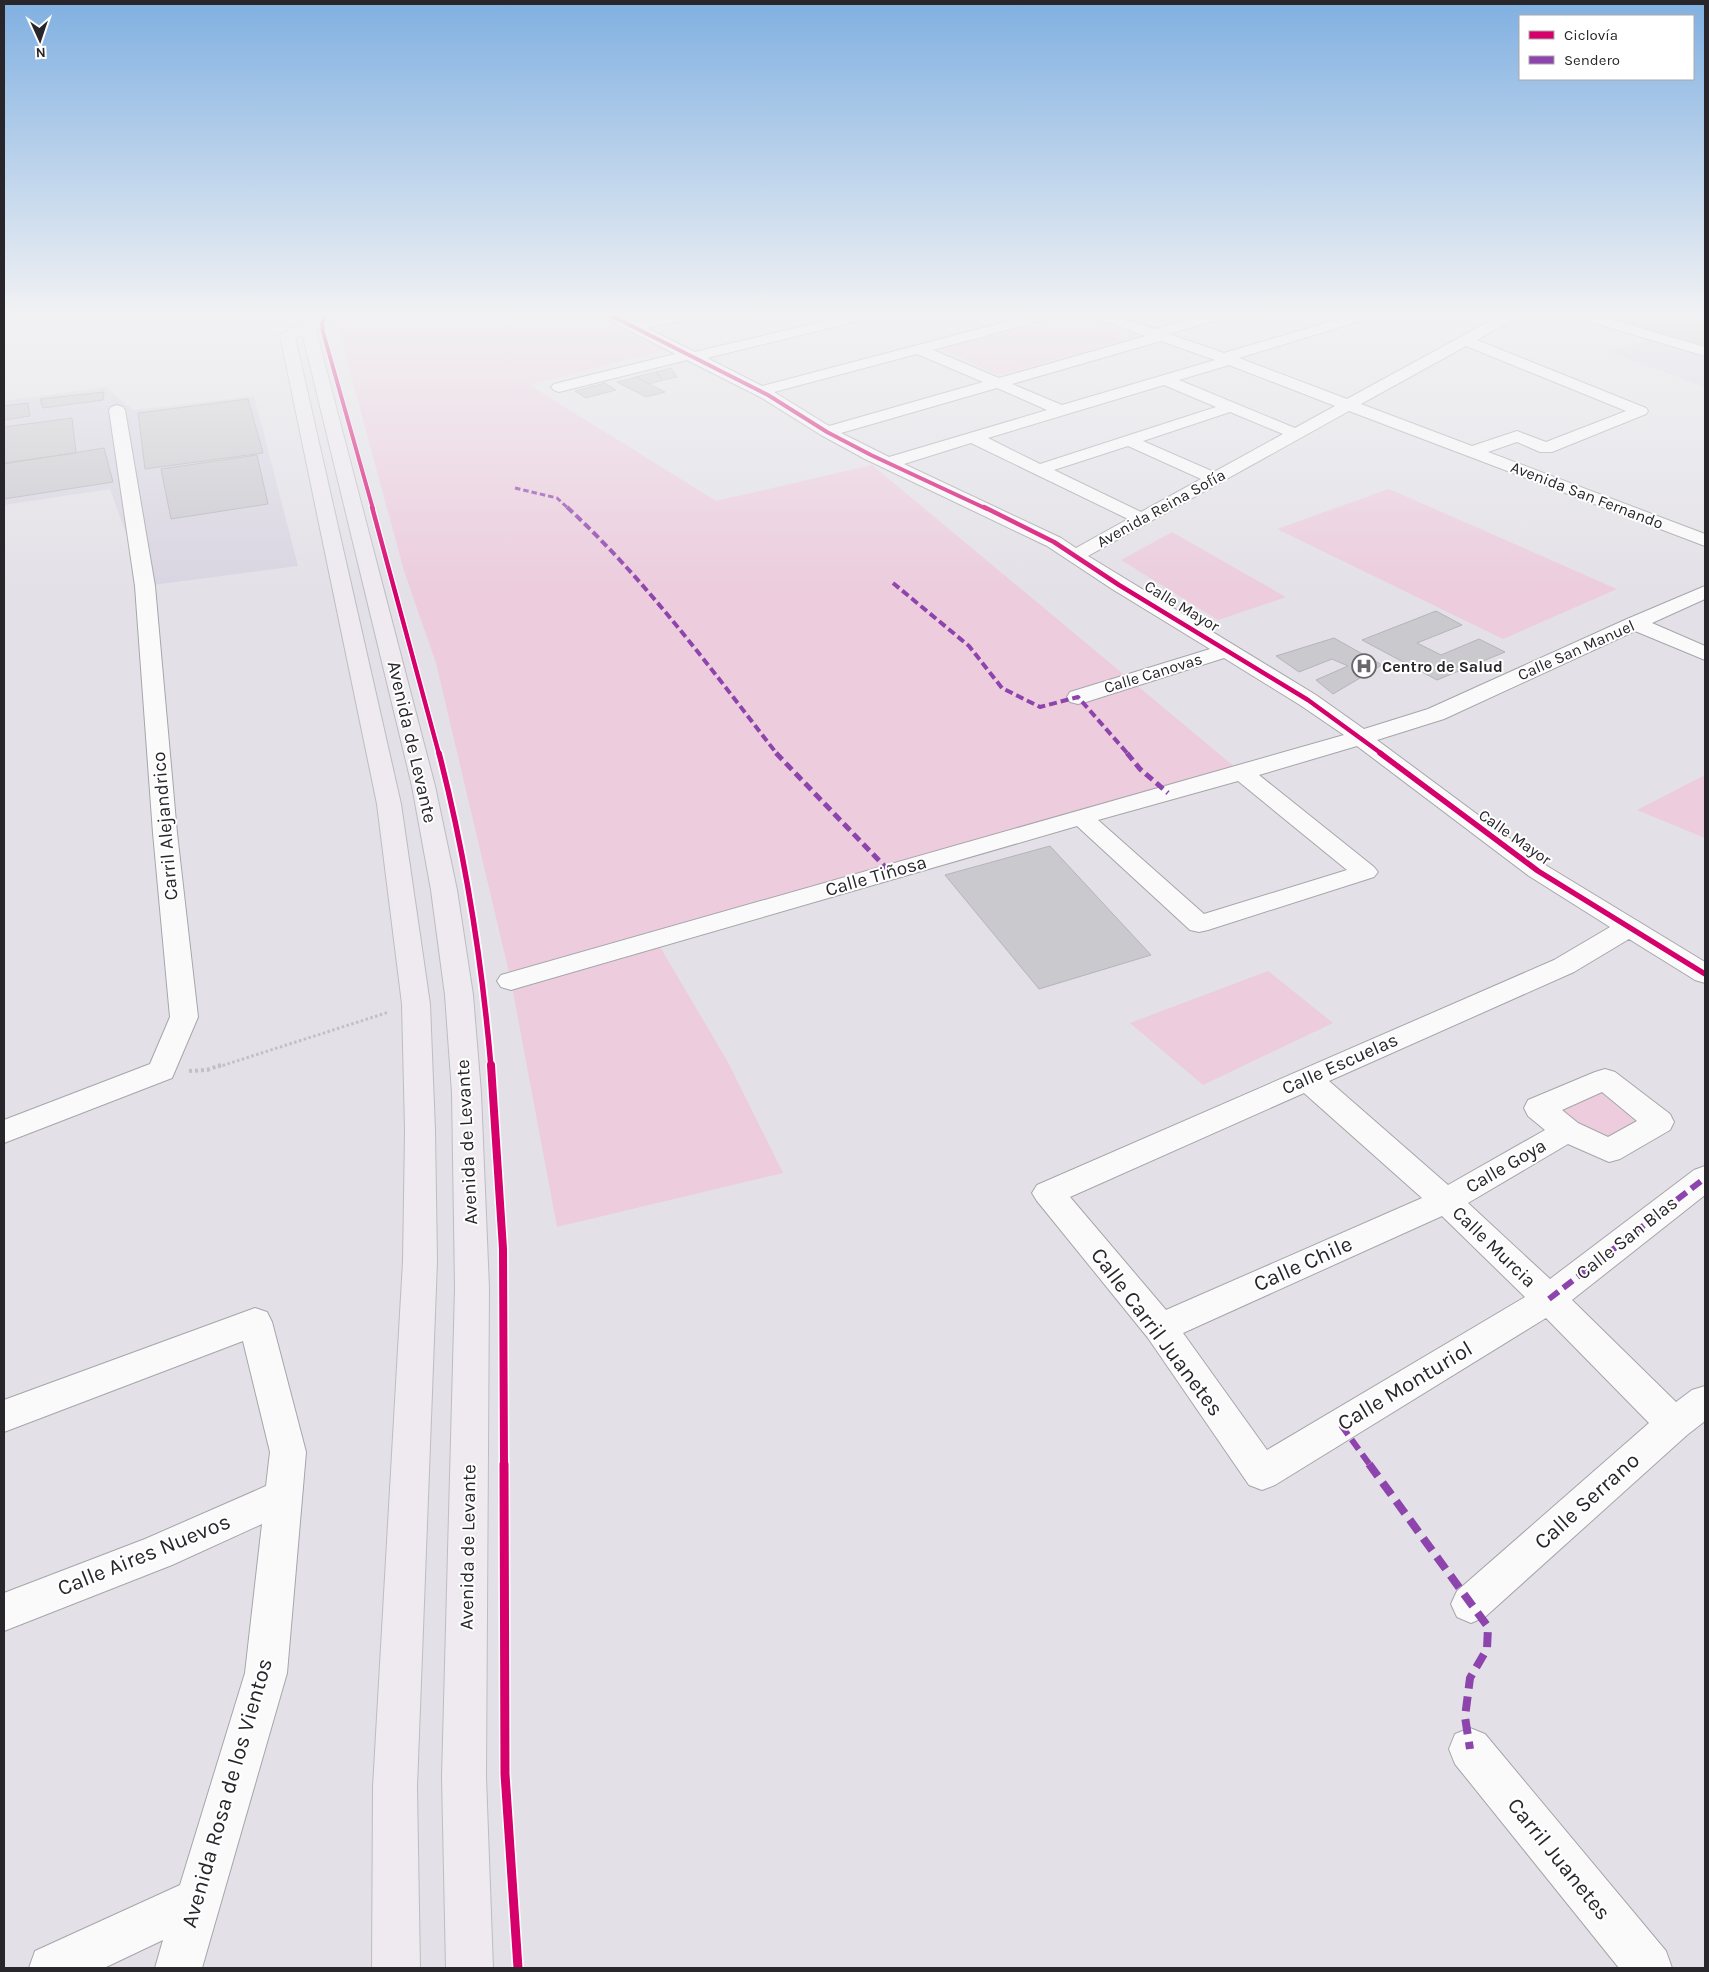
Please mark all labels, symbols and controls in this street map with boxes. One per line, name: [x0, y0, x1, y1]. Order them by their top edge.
north arrow: [15, 15, 65, 65]
legend: [1519, 15, 1694, 80]
text: Ciclovía: [1564, 26, 1618, 44]
text: N: [35, 44, 46, 61]
text: Sendero: [1564, 51, 1620, 69]
street label: Avenida San Fernando: [1508, 457, 1666, 533]
street label: Avenida Reina Sofía: [1093, 465, 1229, 551]
street label: Calle Mayor: [1141, 576, 1223, 636]
street label: Calle San Manuel: [1515, 616, 1637, 684]
street label: Calle Canovas: [1102, 649, 1204, 697]
hospital icon: Centro de Salud: [1351, 653, 1377, 679]
place label: Centro de Salud: [1382, 657, 1503, 676]
street label: Avenida de Levante: [383, 659, 441, 825]
street label: Carril Alejandrico: [148, 751, 182, 901]
street label: Calle Mayor: [1475, 805, 1555, 869]
street label: Calle Tiñosa: [823, 851, 929, 901]
street label: Calle Escuelas: [1279, 1029, 1401, 1099]
street label: Avenida de Levante: [452, 1059, 482, 1225]
street label: Calle Goya: [1462, 1134, 1550, 1198]
street label: Calle San Blas: [1572, 1192, 1682, 1284]
street label: Calle Murcia: [1448, 1202, 1540, 1292]
street label: Calle Chile: [1250, 1231, 1356, 1297]
street label: Calle Carril Juanetes: [1085, 1243, 1229, 1421]
street label: Calle Monturiol: [1333, 1336, 1477, 1436]
street label: Calle Serrano: [1529, 1447, 1645, 1555]
street label: Avenida de Levante: [456, 1464, 480, 1630]
street label: Calle Aires Nuevos: [54, 1508, 234, 1602]
street label: Avenida Rosa de los Vientos: [176, 1655, 278, 1931]
street label: Carril Juanetes: [1502, 1793, 1616, 1925]

